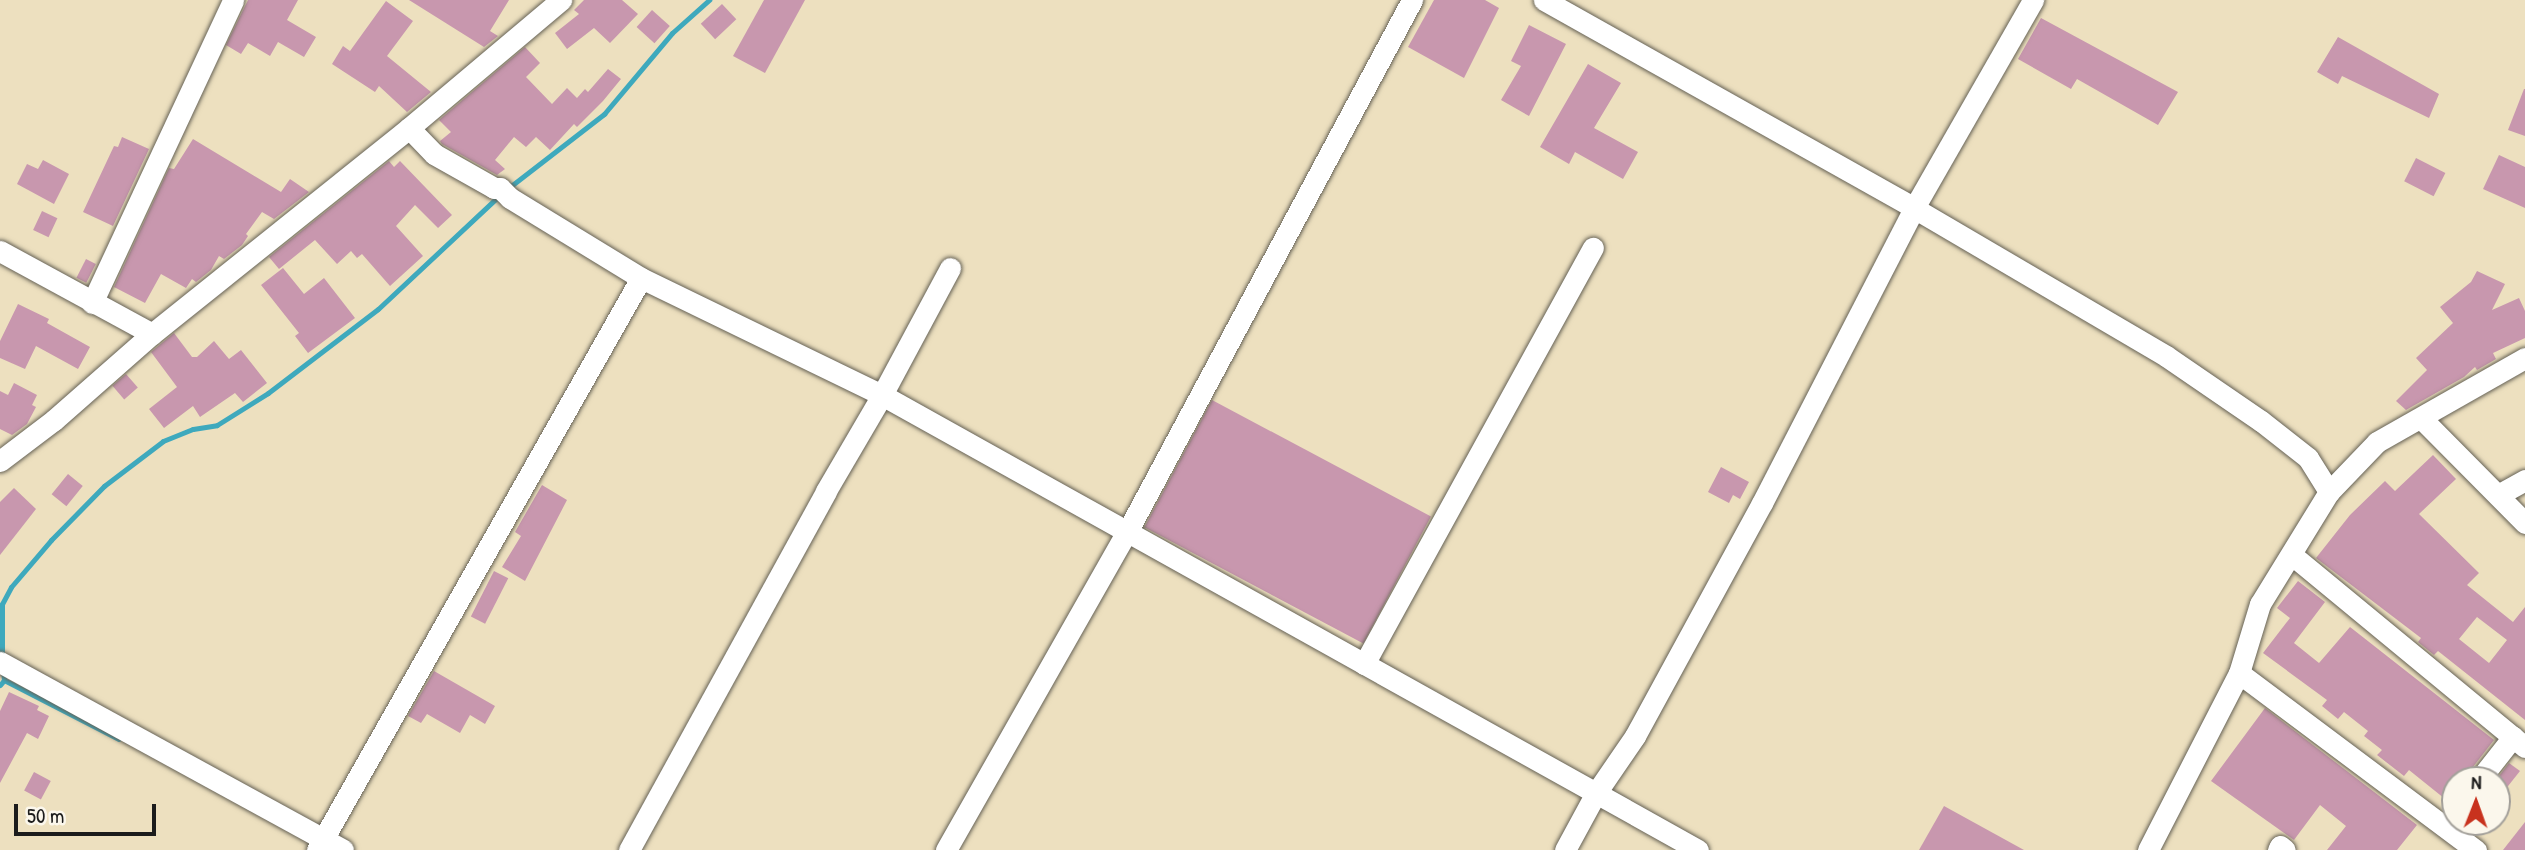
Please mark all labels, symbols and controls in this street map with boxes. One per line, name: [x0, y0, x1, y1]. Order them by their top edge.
north arrow: [2441, 766, 2511, 836]
text: N: [2471, 769, 2482, 795]
scale bar: [18, 790, 159, 834]
text: 50 m: [27, 801, 64, 830]

